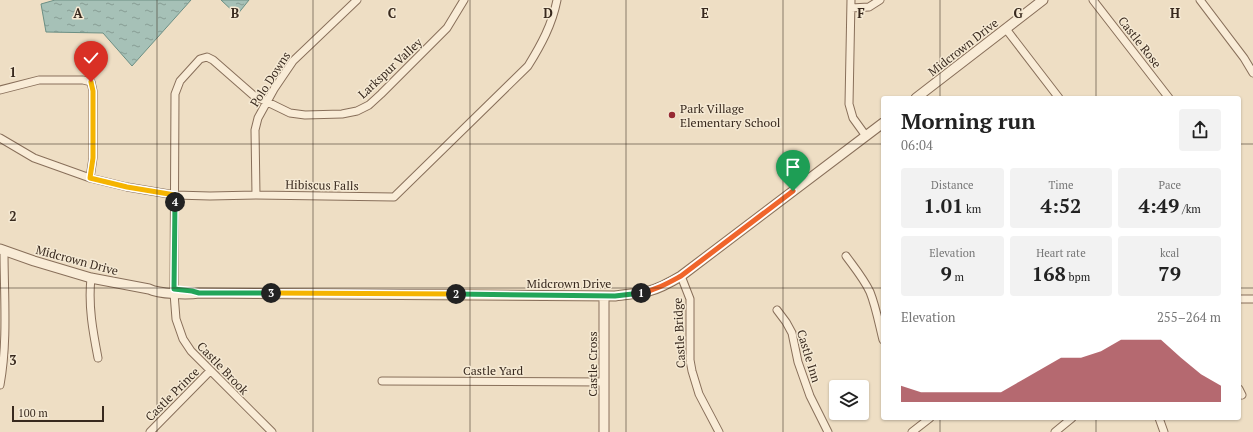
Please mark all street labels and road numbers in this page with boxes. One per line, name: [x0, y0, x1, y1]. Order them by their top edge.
street label: Castle Rose: [1115, 13, 1165, 71]
street label: Midcrown Drive: [925, 15, 1001, 79]
street label: Larkspur Valley: [355, 34, 426, 101]
street label: Polo Downs: [247, 49, 293, 109]
street label: Hibiscus Falls: [285, 177, 359, 193]
street label: Midcrown Drive: [34, 242, 120, 278]
street label: Midcrown Drive: [527, 276, 611, 291]
street label: Castle Bridge: [670, 297, 688, 369]
street label: Castle Inn: [794, 328, 824, 384]
street label: Castle Cross: [585, 331, 600, 397]
street label: Castle Brook: [194, 339, 252, 398]
street label: Castle Yard: [463, 363, 523, 378]
street label: Castle Prince: [142, 364, 202, 424]

